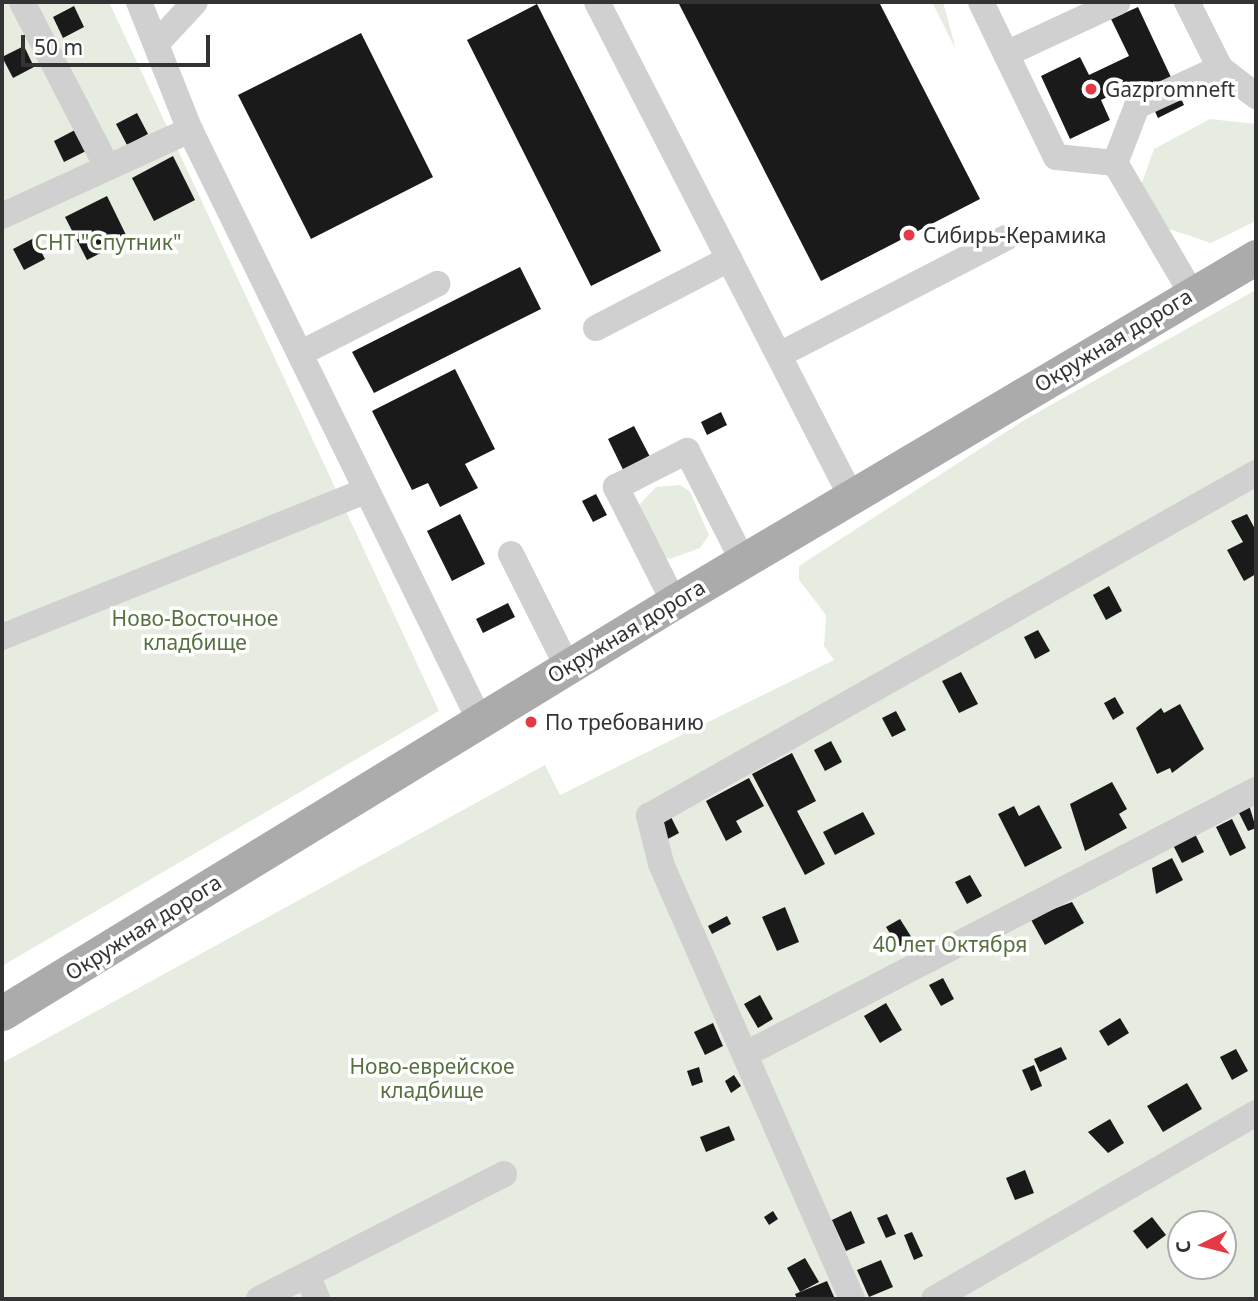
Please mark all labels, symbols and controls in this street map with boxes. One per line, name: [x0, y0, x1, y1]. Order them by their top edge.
scale bar: [24, 21, 214, 65]
text: 50 m: [34, 33, 83, 61]
place label: Gazpromneft: [1105, 76, 1235, 102]
marker: Gazpromneft: [1083, 81, 1099, 97]
place label: Сибирь-Керамика: [923, 222, 1106, 248]
marker: Сибирь-Керамика: [901, 227, 917, 243]
park label: СНТ "Спутник": [34, 229, 182, 255]
street label: Окружная дорога: [1030, 283, 1196, 397]
street label: Окружная дорога: [543, 574, 709, 688]
park label: Ново-Восточное кладбище: [112, 605, 278, 655]
place label: По требованию: [545, 709, 704, 735]
marker: По требованию: [523, 714, 539, 730]
street label: Окружная дорога: [60, 869, 226, 985]
park label: 40 лет Октября: [873, 931, 1027, 957]
park label: Ново-еврейское кладбище: [349, 1053, 515, 1103]
north arrow: [1167, 1210, 1237, 1280]
text: С: [1170, 1240, 1197, 1254]

